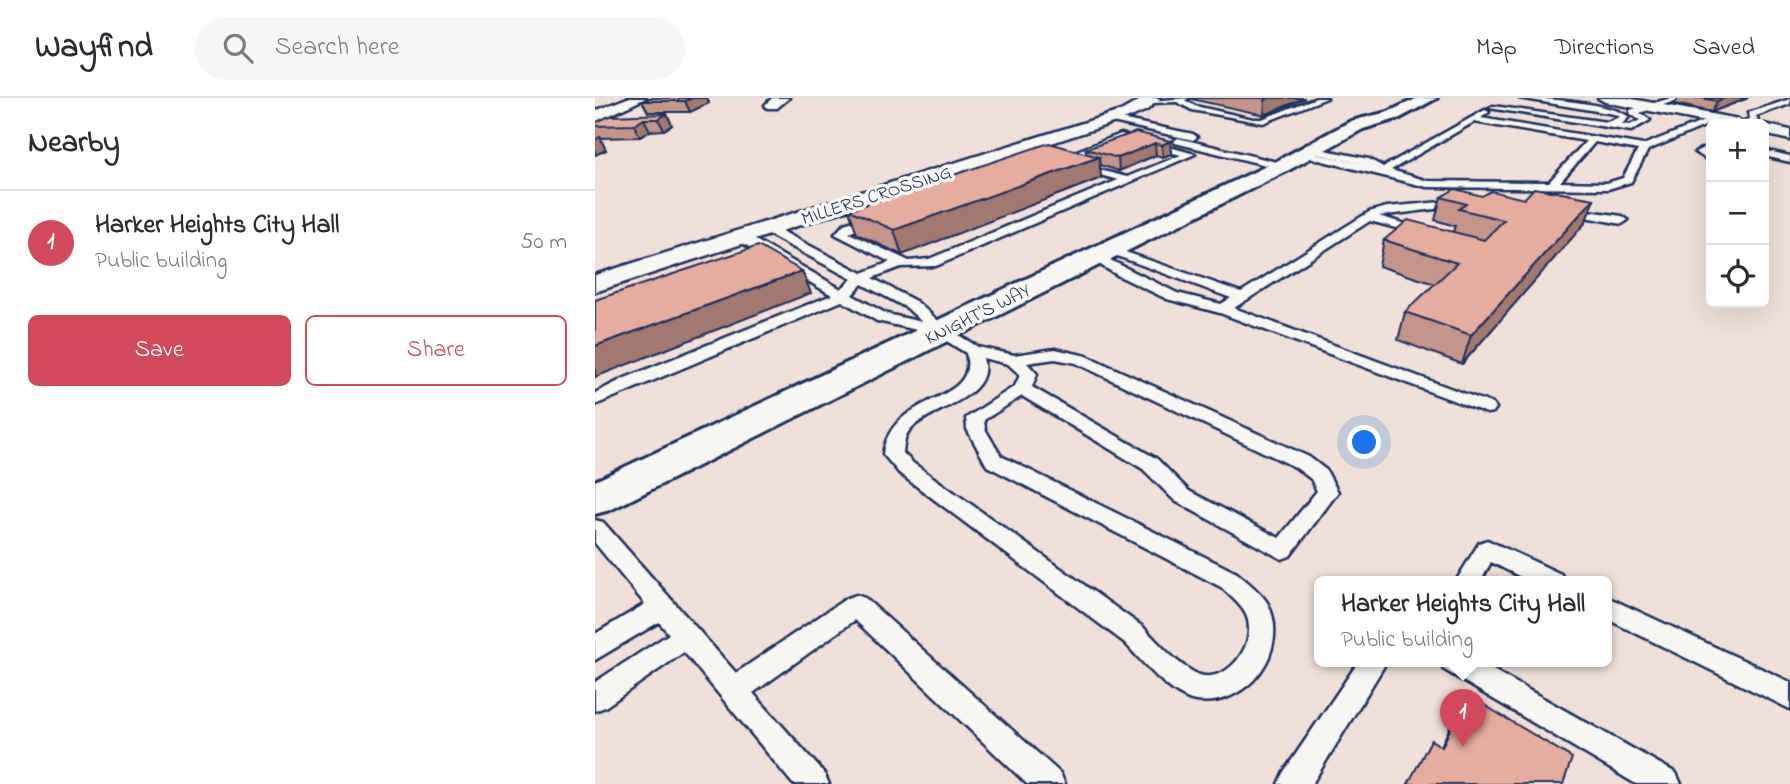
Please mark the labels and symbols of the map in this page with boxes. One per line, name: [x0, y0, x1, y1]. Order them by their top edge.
street label: MILLERS CROSSING: [798, 159, 955, 233]
street label: KNIGHT'S WAY: [921, 278, 1036, 352]
your location: [1347, 425, 1381, 459]
pin: 1: [1440, 689, 1486, 747]

